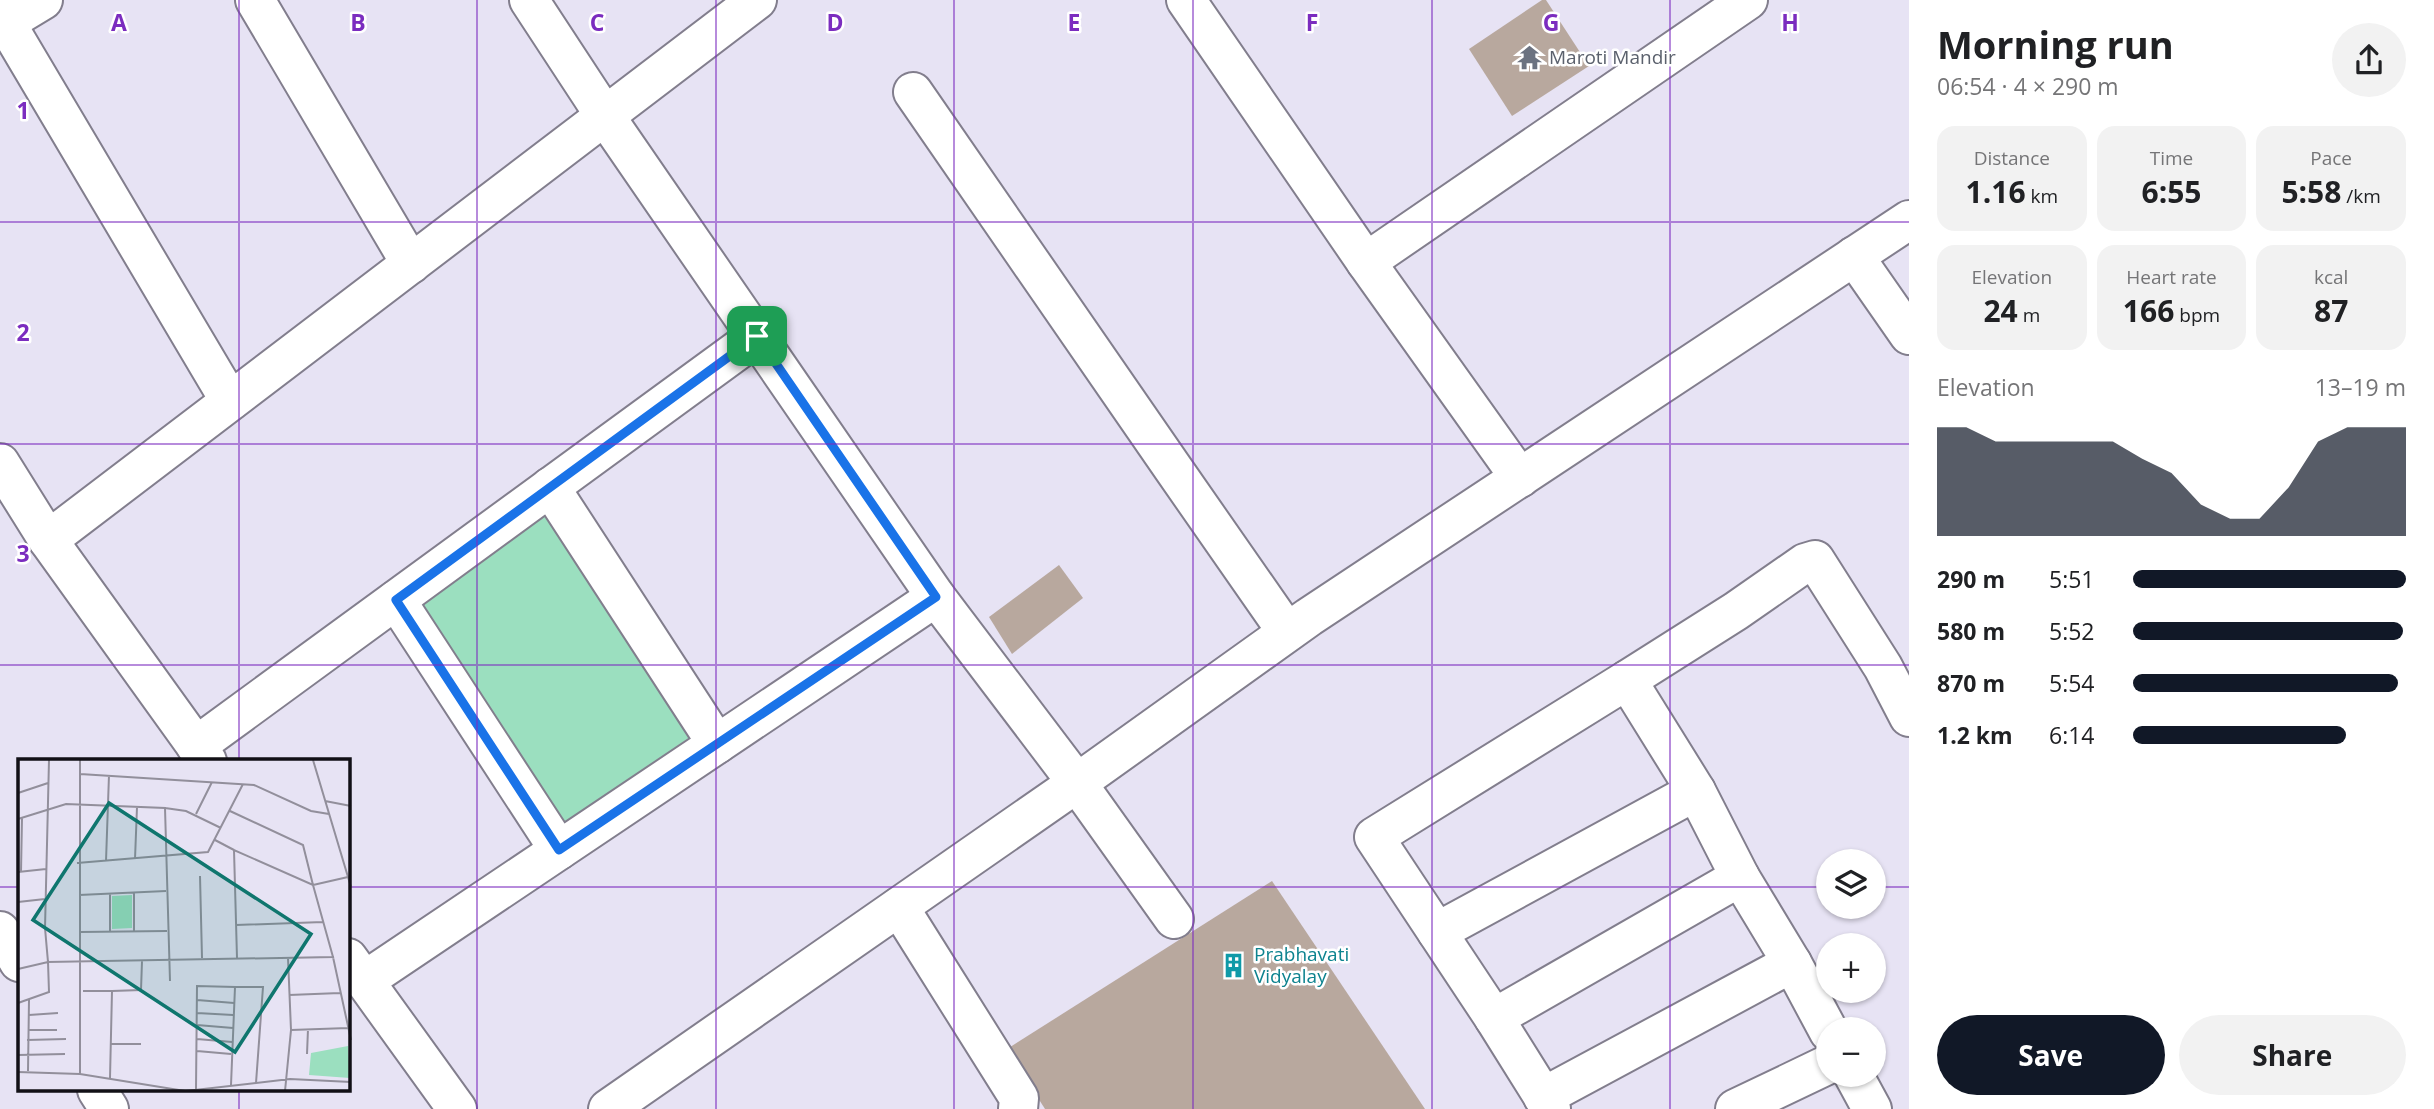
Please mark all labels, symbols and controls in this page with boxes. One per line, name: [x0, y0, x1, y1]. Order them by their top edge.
text: A: [111, 6, 127, 38]
text: B: [350, 6, 366, 38]
text: C: [590, 6, 604, 38]
text: D: [826, 6, 844, 38]
text: E: [1068, 6, 1080, 38]
text: F: [1306, 6, 1318, 38]
text: G: [1543, 6, 1559, 38]
text: H: [1781, 6, 1799, 38]
text: Morning run: [1937, 18, 2174, 70]
button: share: [2332, 23, 2406, 97]
temple icon: Maroti Mandir: [1515, 43, 1543, 71]
place label: Maroti Mandir: [1549, 44, 1676, 70]
text: 06:54 · 4 × 290 m: [1937, 70, 2119, 102]
text: 1: [16, 94, 30, 126]
text: Distance: [1974, 145, 2050, 171]
text: Time: [2150, 145, 2193, 171]
text: Pace: [2310, 145, 2352, 171]
text: 1.16: [1966, 171, 2026, 212]
text: 6:55: [2141, 171, 2202, 212]
text: 5:58: [2281, 171, 2341, 212]
text: km: [2026, 183, 2058, 209]
text: /km: [2341, 183, 2381, 209]
text: Elevation: [1971, 264, 2052, 290]
text: Heart rate: [2126, 264, 2217, 290]
text: kcal: [2314, 264, 2348, 290]
text: 24: [1983, 290, 2018, 331]
text: 166: [2123, 290, 2174, 331]
text: 87: [2314, 290, 2348, 331]
text: m: [2018, 302, 2040, 328]
text: bpm: [2174, 302, 2220, 328]
pin: [727, 306, 787, 366]
text: 2: [16, 316, 30, 348]
icon: arrive: [738, 317, 776, 355]
text: Elevation: [1937, 371, 2035, 403]
text: 13–19 m: [2315, 371, 2406, 403]
text: 3: [16, 537, 30, 569]
text: 290 m: [1937, 563, 2005, 595]
text: 5:51: [2049, 563, 2095, 595]
text: 580 m: [1937, 615, 2005, 647]
text: 5:52: [2049, 615, 2095, 647]
text: 870 m: [1937, 667, 2005, 699]
text: 5:54: [2049, 667, 2095, 699]
text: 1.2 km: [1937, 719, 2013, 751]
text: 6:14: [2049, 719, 2095, 751]
inset map: [18, 759, 350, 1092]
map controls: [1816, 849, 1886, 1087]
button: layers: [1816, 849, 1886, 919]
button: +: [1816, 933, 1886, 1003]
place label: Prabhavati Vidyalay: [1254, 941, 1349, 989]
building icon: Prabhavati Vidyalay: [1220, 951, 1248, 979]
button: Save: [1937, 1015, 2165, 1095]
button: Share: [2179, 1015, 2406, 1095]
button: −: [1816, 1017, 1886, 1087]

